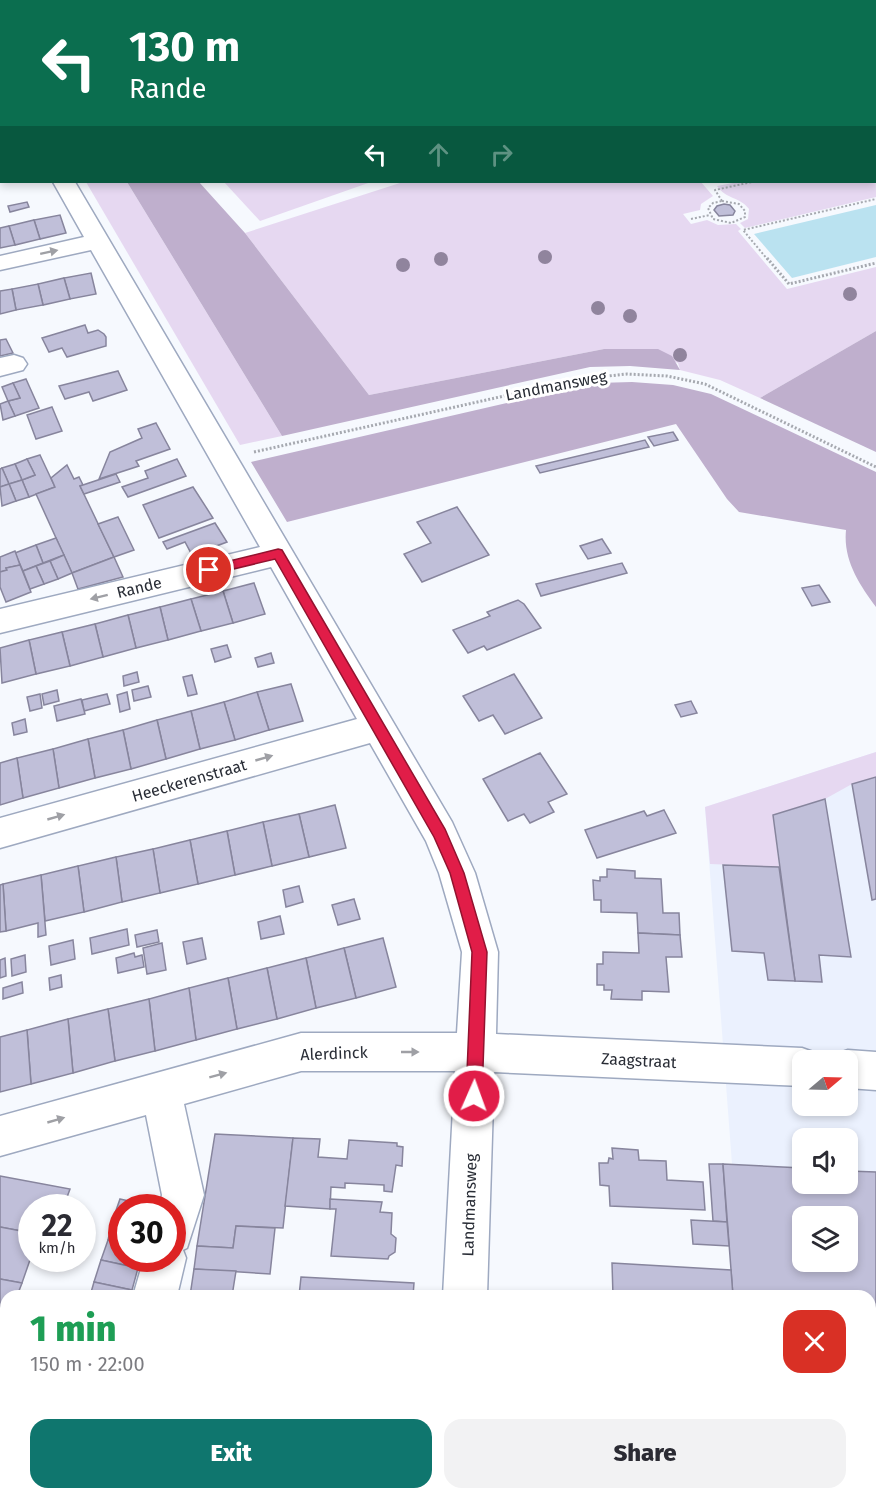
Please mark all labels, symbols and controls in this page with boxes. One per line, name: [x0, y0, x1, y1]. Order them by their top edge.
text: 130 m: [129, 22, 240, 72]
icon: left: [30, 24, 108, 102]
text: Rande: [129, 73, 206, 105]
icon: left: [359, 138, 392, 171]
icon: ahead: [422, 138, 455, 171]
icon: right: [485, 138, 518, 171]
one-way arrow: [40, 247, 59, 256]
street label: Landmansweg: [504, 366, 609, 405]
pin: [183, 544, 234, 595]
icon: arrive: [192, 553, 225, 586]
street label: Rande: [115, 573, 164, 602]
one-way arrow: [90, 592, 108, 602]
one-way arrow: [255, 753, 273, 762]
street label: Heeckerenstraat: [130, 755, 249, 806]
one-way arrow: [47, 812, 65, 821]
street label: Alerdinck: [300, 1043, 369, 1064]
one-way arrow: [400, 1047, 419, 1057]
street label: Zaagstraat: [601, 1049, 677, 1072]
north arrow: [792, 1050, 858, 1116]
map controls: [792, 1050, 858, 1272]
position arrow: [442, 1064, 506, 1128]
one-way arrow: [209, 1069, 227, 1079]
one-way arrow: [47, 1115, 65, 1124]
button: sound: [792, 1128, 858, 1194]
street label: Landmansweg: [458, 1152, 481, 1257]
speed limit sign: 30: [108, 1194, 186, 1272]
button: layers: [792, 1206, 858, 1272]
text: 22: [41, 1208, 73, 1244]
text: km/h: [38, 1239, 76, 1257]
text: 1 min: [30, 1307, 116, 1351]
button: close: [783, 1310, 846, 1373]
text: 150 m · 22:00: [30, 1352, 145, 1376]
button: Exit: [30, 1419, 432, 1488]
button: Share: [444, 1419, 846, 1488]

